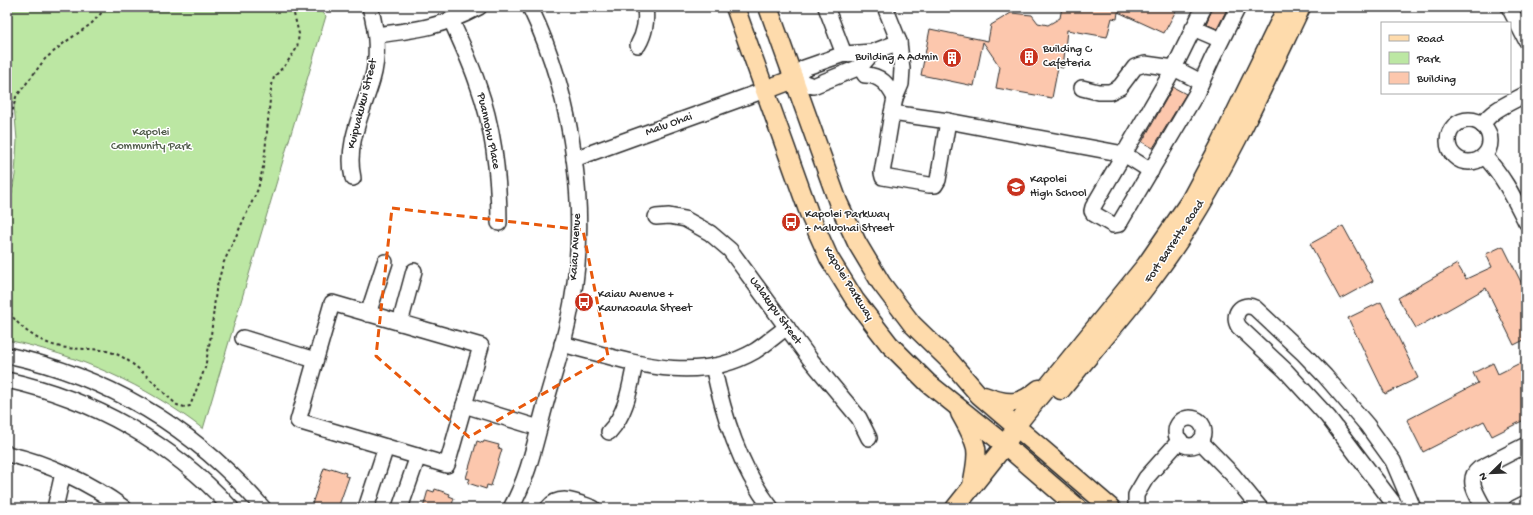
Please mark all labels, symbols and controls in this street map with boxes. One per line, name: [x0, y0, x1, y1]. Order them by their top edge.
legend: [1381, 22, 1511, 94]
text: Road: [1417, 33, 1444, 47]
place label: Building C Cafeteria: [1042, 43, 1093, 71]
building icon: Building C Cafeteria: [1018, 46, 1040, 68]
building icon: Building A Admin: [941, 47, 963, 69]
place label: Building A Admin: [854, 51, 938, 65]
text: Park: [1416, 53, 1442, 67]
street label: Kuipuakukui Street: [345, 56, 381, 151]
text: Building: [1416, 73, 1456, 87]
street label: Puannohu Place: [473, 91, 503, 171]
street label: Malu Ohai: [644, 110, 695, 140]
park label: Kapolei Community Park: [111, 126, 193, 154]
place label: Kapolei High School: [1030, 173, 1087, 201]
school or university icon: Kapolei High School: [1005, 176, 1027, 198]
street label: Fort Barrette Road: [1142, 197, 1208, 287]
place label: Kapolei Parkway + Maluohai Street: [805, 208, 895, 236]
bus stop icon: Kapolei Parkway + Maluohai Street: [780, 211, 802, 233]
street label: Kaiau Avenue: [567, 212, 585, 281]
street label: Kapolei Parkway: [820, 244, 876, 324]
street label: Ualakupu Street: [746, 274, 805, 348]
place label: Kaiau Avenue + Kaunaoaula Street: [598, 288, 693, 316]
bus stop icon: Kaiau Avenue + Kaunaoaula Street: [573, 291, 595, 313]
north arrow: [1471, 453, 1511, 493]
text: N: [1477, 470, 1491, 482]

